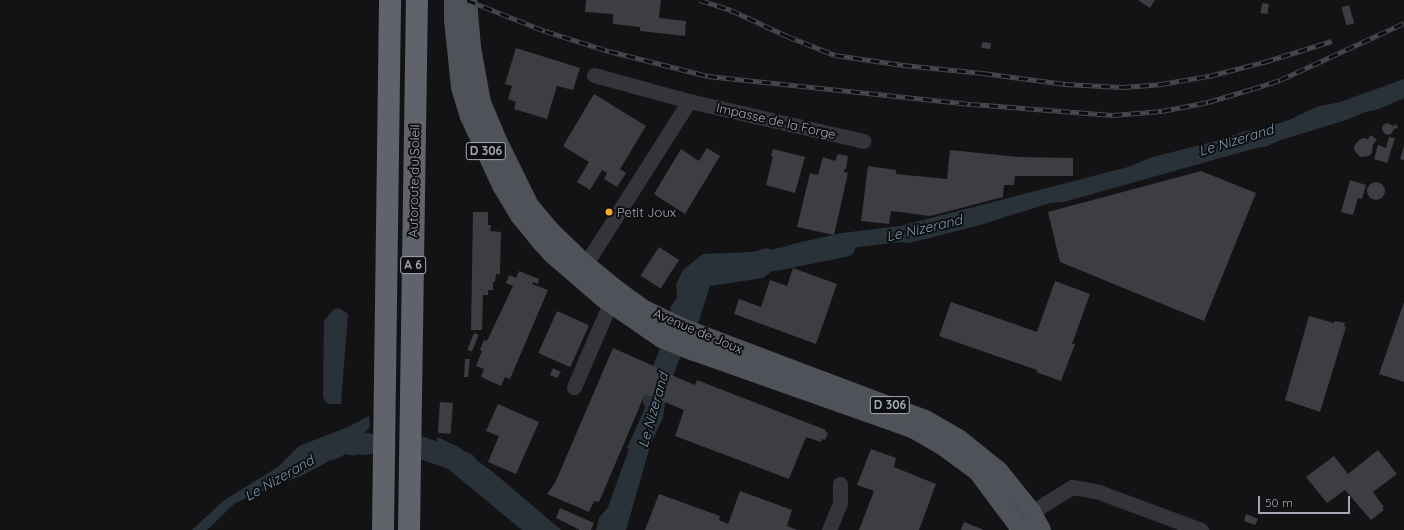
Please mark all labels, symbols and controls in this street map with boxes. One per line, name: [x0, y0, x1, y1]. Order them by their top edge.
street label: Impasse de la Forge: [715, 100, 837, 142]
water label: Le Nizerand: [1197, 121, 1275, 159]
street label: Autoroute du Soleil: [405, 124, 423, 238]
road number: D 306: [465, 141, 507, 161]
place label: Petit Joux: [617, 204, 676, 220]
marker: Petit Joux: [604, 207, 614, 217]
water label: Le Nizerand: [885, 211, 963, 245]
road number: A 6: [400, 255, 426, 275]
street label: Avenue de Joux: [651, 305, 745, 357]
water label: Le Nizerand: [634, 371, 672, 449]
road number: D 306: [869, 395, 911, 415]
water label: Le Nizerand: [241, 451, 317, 505]
scale bar: [1260, 488, 1352, 514]
text: 50 m: [1265, 495, 1293, 510]

